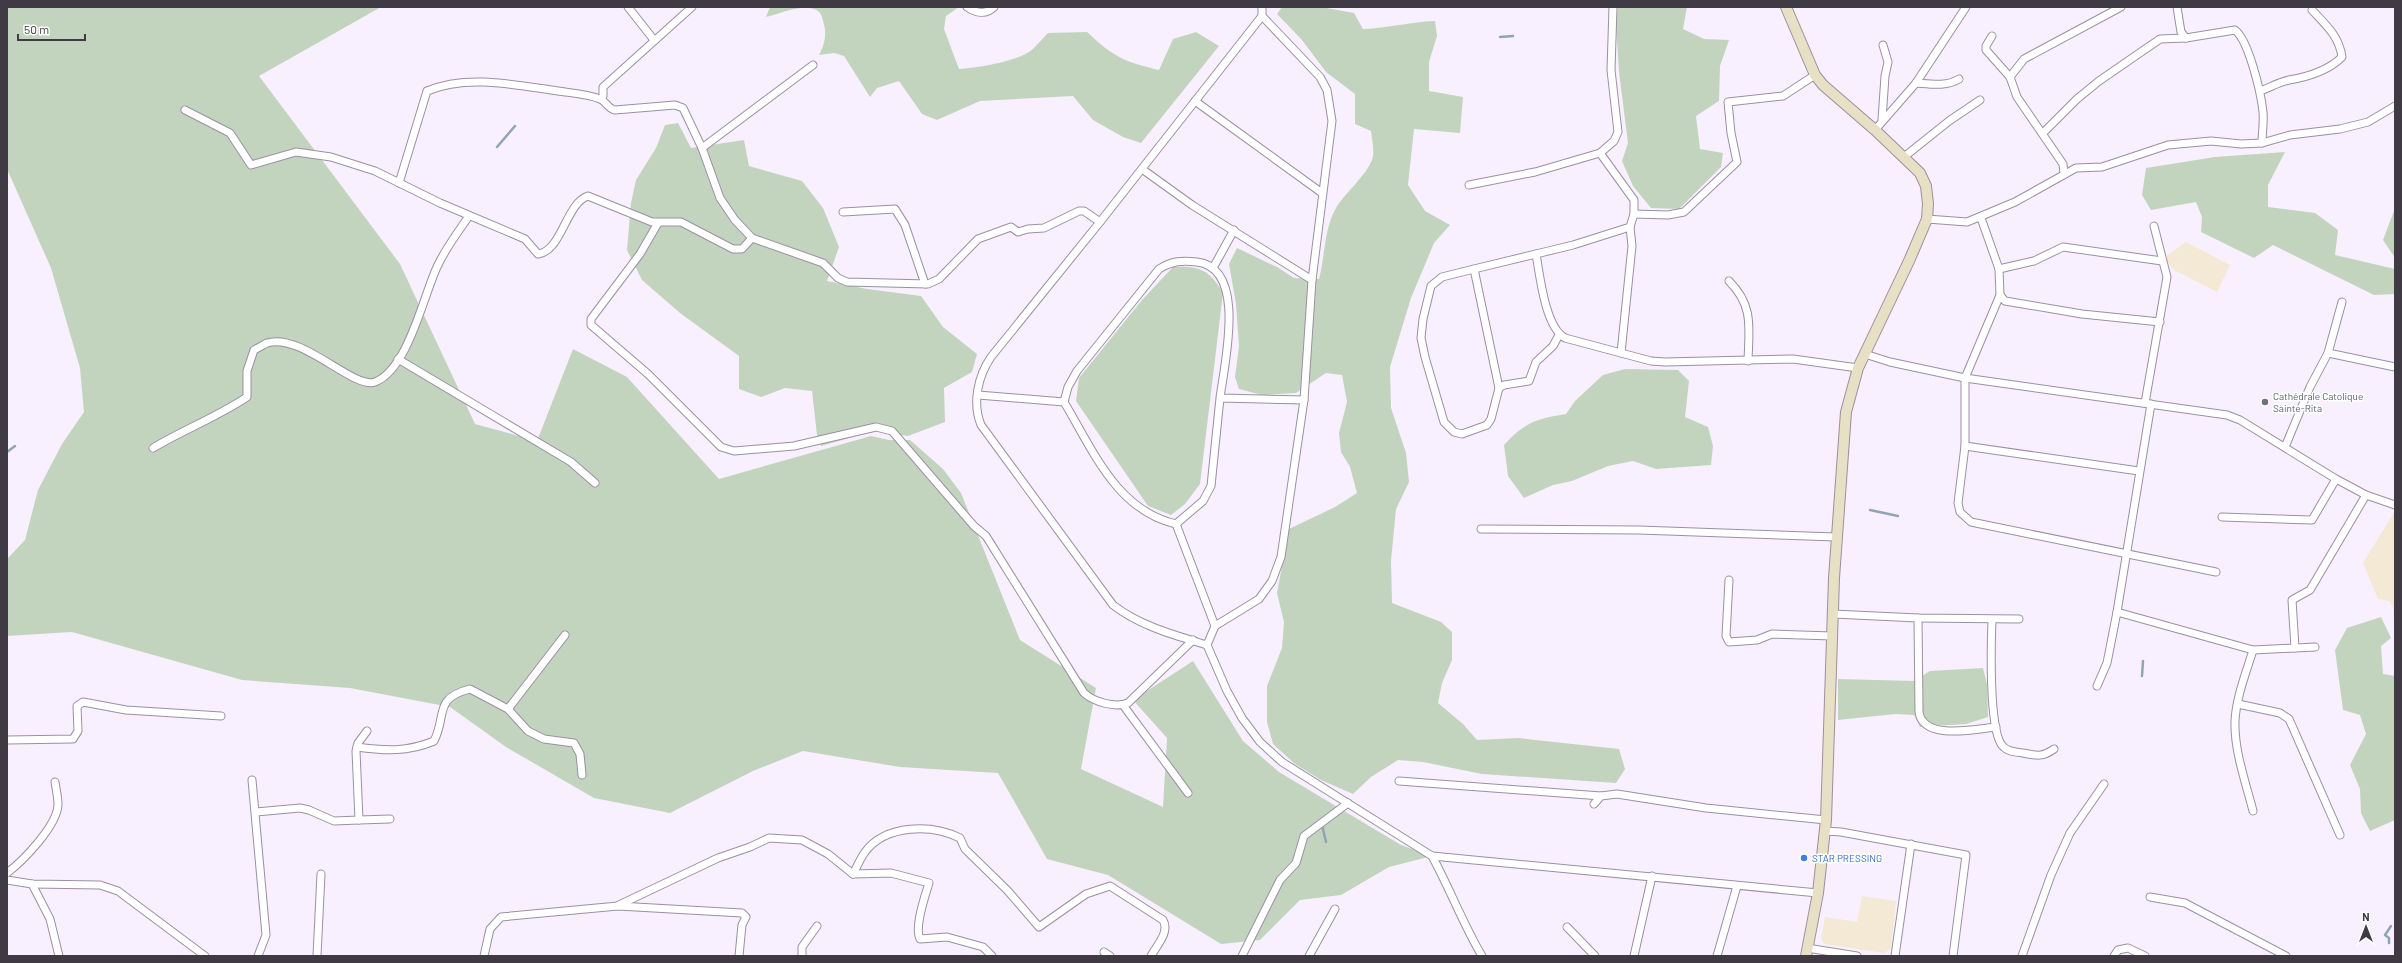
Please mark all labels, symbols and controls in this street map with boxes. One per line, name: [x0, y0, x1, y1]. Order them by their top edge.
scale bar: [18, 16, 85, 42]
text: 50 m: [24, 22, 49, 36]
place label: Cathédrale Catolique Sainte-Rita: [2273, 390, 2363, 414]
marker: Cathédrale Catolique Sainte-Rita: [2260, 397, 2270, 407]
place label: STAR PRESSING: [1812, 852, 1882, 864]
marker: STAR PRESSING: [1799, 853, 1809, 863]
north arrow: [2346, 907, 2386, 947]
text: N: [2362, 910, 2370, 923]

